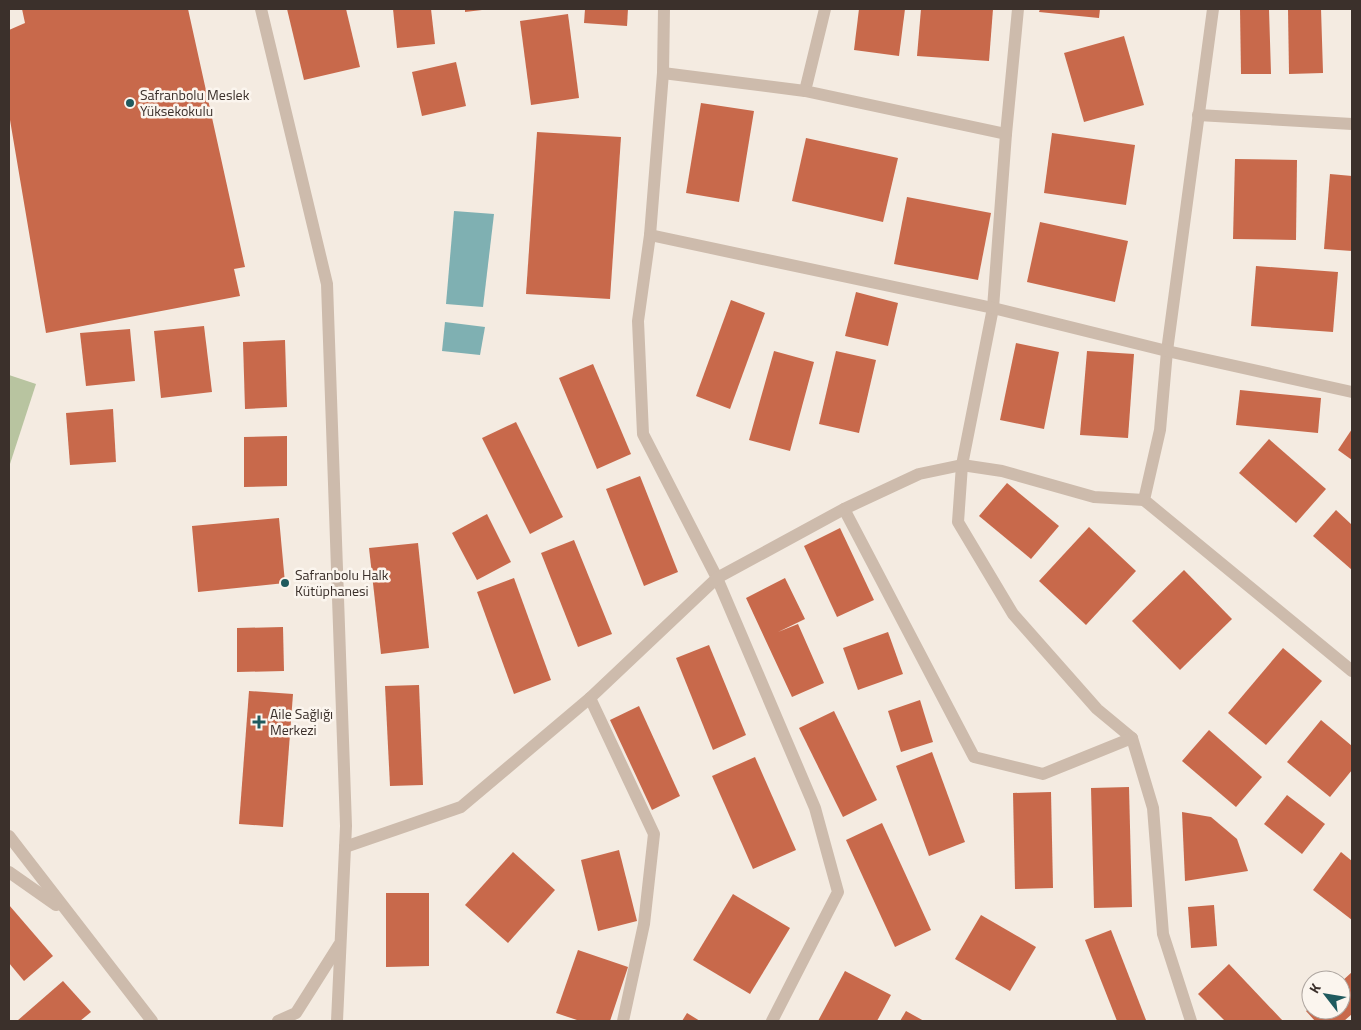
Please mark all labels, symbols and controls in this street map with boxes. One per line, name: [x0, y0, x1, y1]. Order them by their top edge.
place label: Safranbolu Meslek Yüksekokulu: [140, 84, 250, 121]
marker: Safranbolu Meslek Yüksekokulu: [124, 97, 136, 109]
place label: Safranbolu Halk Kütüphanesi: [295, 564, 389, 601]
marker: Safranbolu Halk Kütüphanesi: [279, 577, 291, 589]
place label: Aile Sağlığı Merkezi: [270, 703, 333, 740]
marker: Aile Sağlığı Merkezi: [252, 715, 266, 729]
north arrow: [1301, 970, 1351, 1020]
text: K: [1303, 978, 1326, 997]

